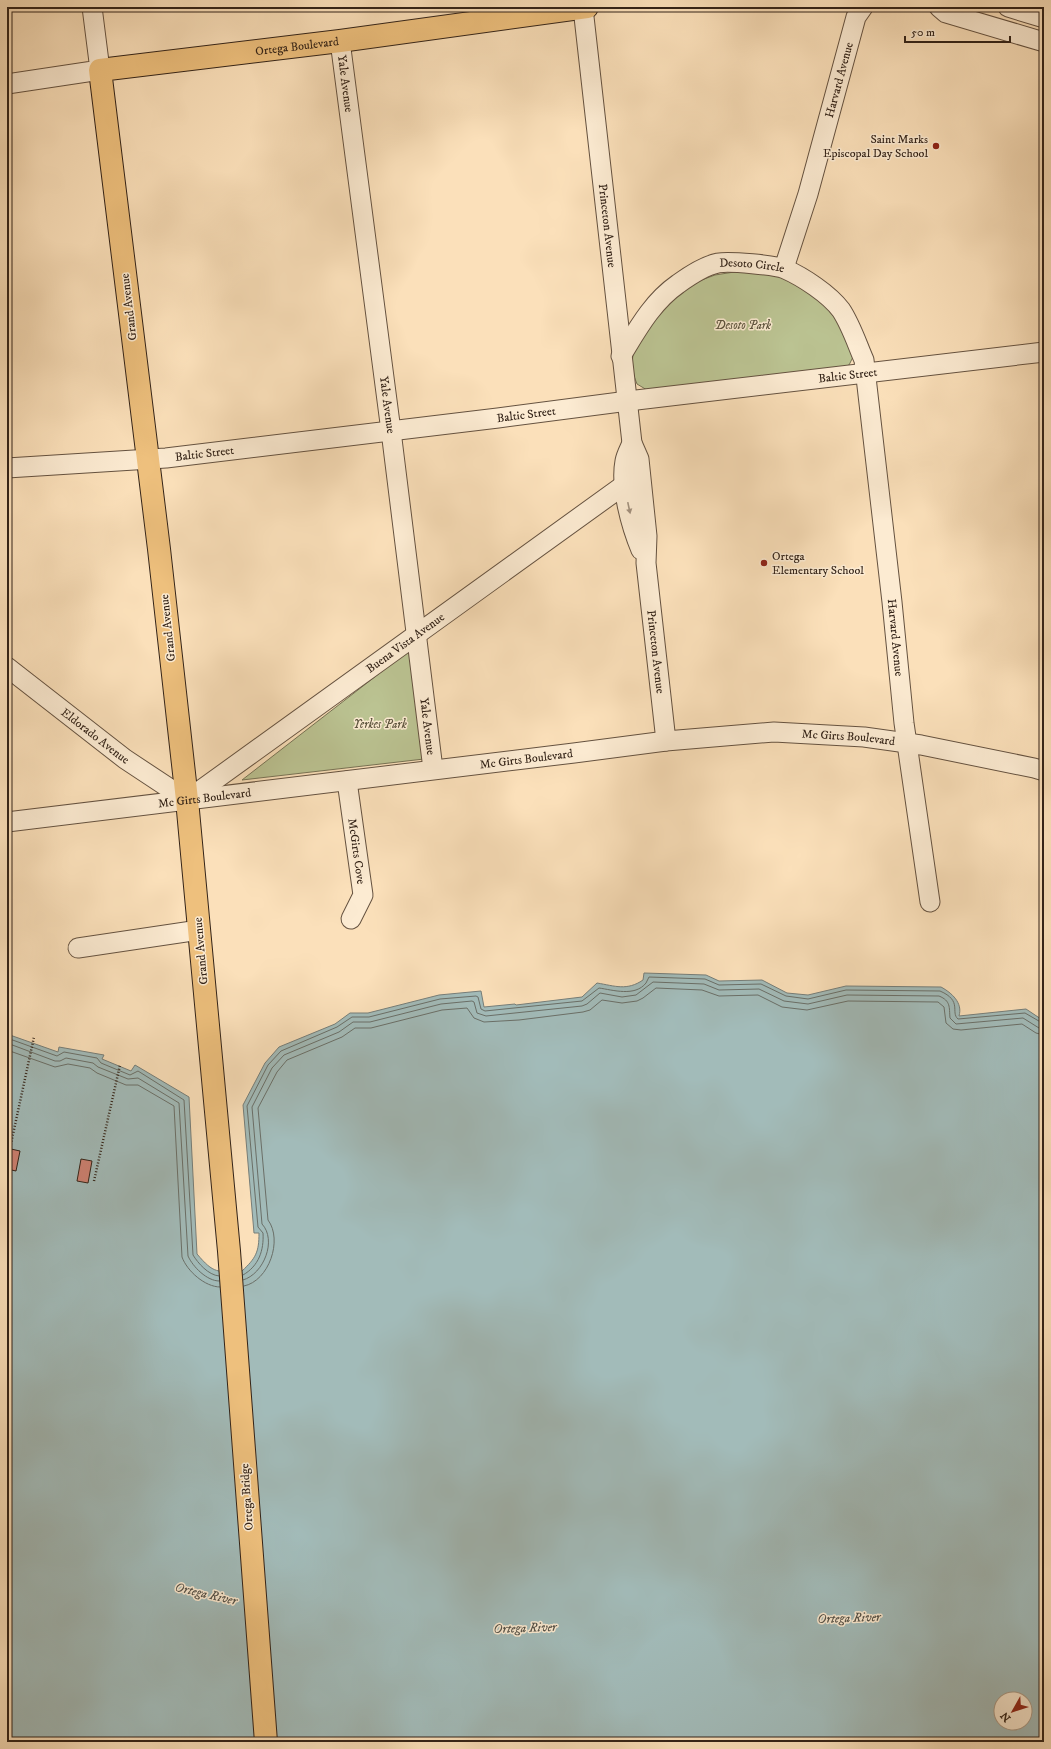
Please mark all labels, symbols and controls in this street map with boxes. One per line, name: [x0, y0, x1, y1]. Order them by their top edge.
scale bar: [905, 18, 1010, 44]
text: 50 m: [911, 25, 935, 40]
street label: Ortega Boulevard: [254, 34, 340, 59]
street label: Harvard Avenue: [822, 40, 856, 119]
street label: Yale Avenue: [334, 54, 357, 113]
place label: Saint Marks Episcopal Day School: [823, 132, 928, 161]
marker: Saint Marks Episcopal Day School: [931, 141, 941, 151]
street label: Princeton Avenue: [595, 183, 620, 268]
street label: Desoto Circle: [719, 255, 786, 276]
street label: Grand Avenue: [117, 273, 141, 341]
park label: Desoto Park: [715, 318, 771, 333]
street label: Baltic Street: [817, 364, 878, 386]
street label: Yale Avenue: [376, 375, 399, 434]
street label: Baltic Street: [496, 403, 557, 426]
street label: Baltic Street: [174, 442, 235, 464]
one-way arrow: [626, 502, 632, 514]
place label: Ortega Elementary School: [772, 549, 864, 578]
marker: Ortega Elementary School: [759, 558, 769, 568]
street label: Grand Avenue: [157, 594, 179, 662]
street label: Harvard Avenue: [884, 598, 907, 677]
street label: Buena Vista Avenue: [363, 609, 447, 676]
street label: Princeton Avenue: [644, 609, 668, 694]
street label: Yale Avenue: [417, 697, 439, 756]
street label: Eldorado Avenue: [58, 705, 132, 767]
park label: Yerkes Park: [353, 717, 407, 732]
street label: Mc Girts Boulevard: [801, 726, 896, 749]
street label: Mc Girts Boulevard: [479, 746, 574, 772]
street label: Mc Girts Boulevard: [157, 785, 252, 811]
street label: McGirts Cove: [345, 817, 369, 885]
street label: Grand Avenue: [191, 917, 211, 985]
street label: Ortega Bridge: [237, 1463, 257, 1531]
water label: Ortega River: [173, 1579, 240, 1609]
water label: Ortega River: [817, 1609, 882, 1627]
water label: Ortega River: [493, 1619, 558, 1637]
north arrow: [993, 1691, 1033, 1731]
text: N: [998, 1709, 1014, 1725]

